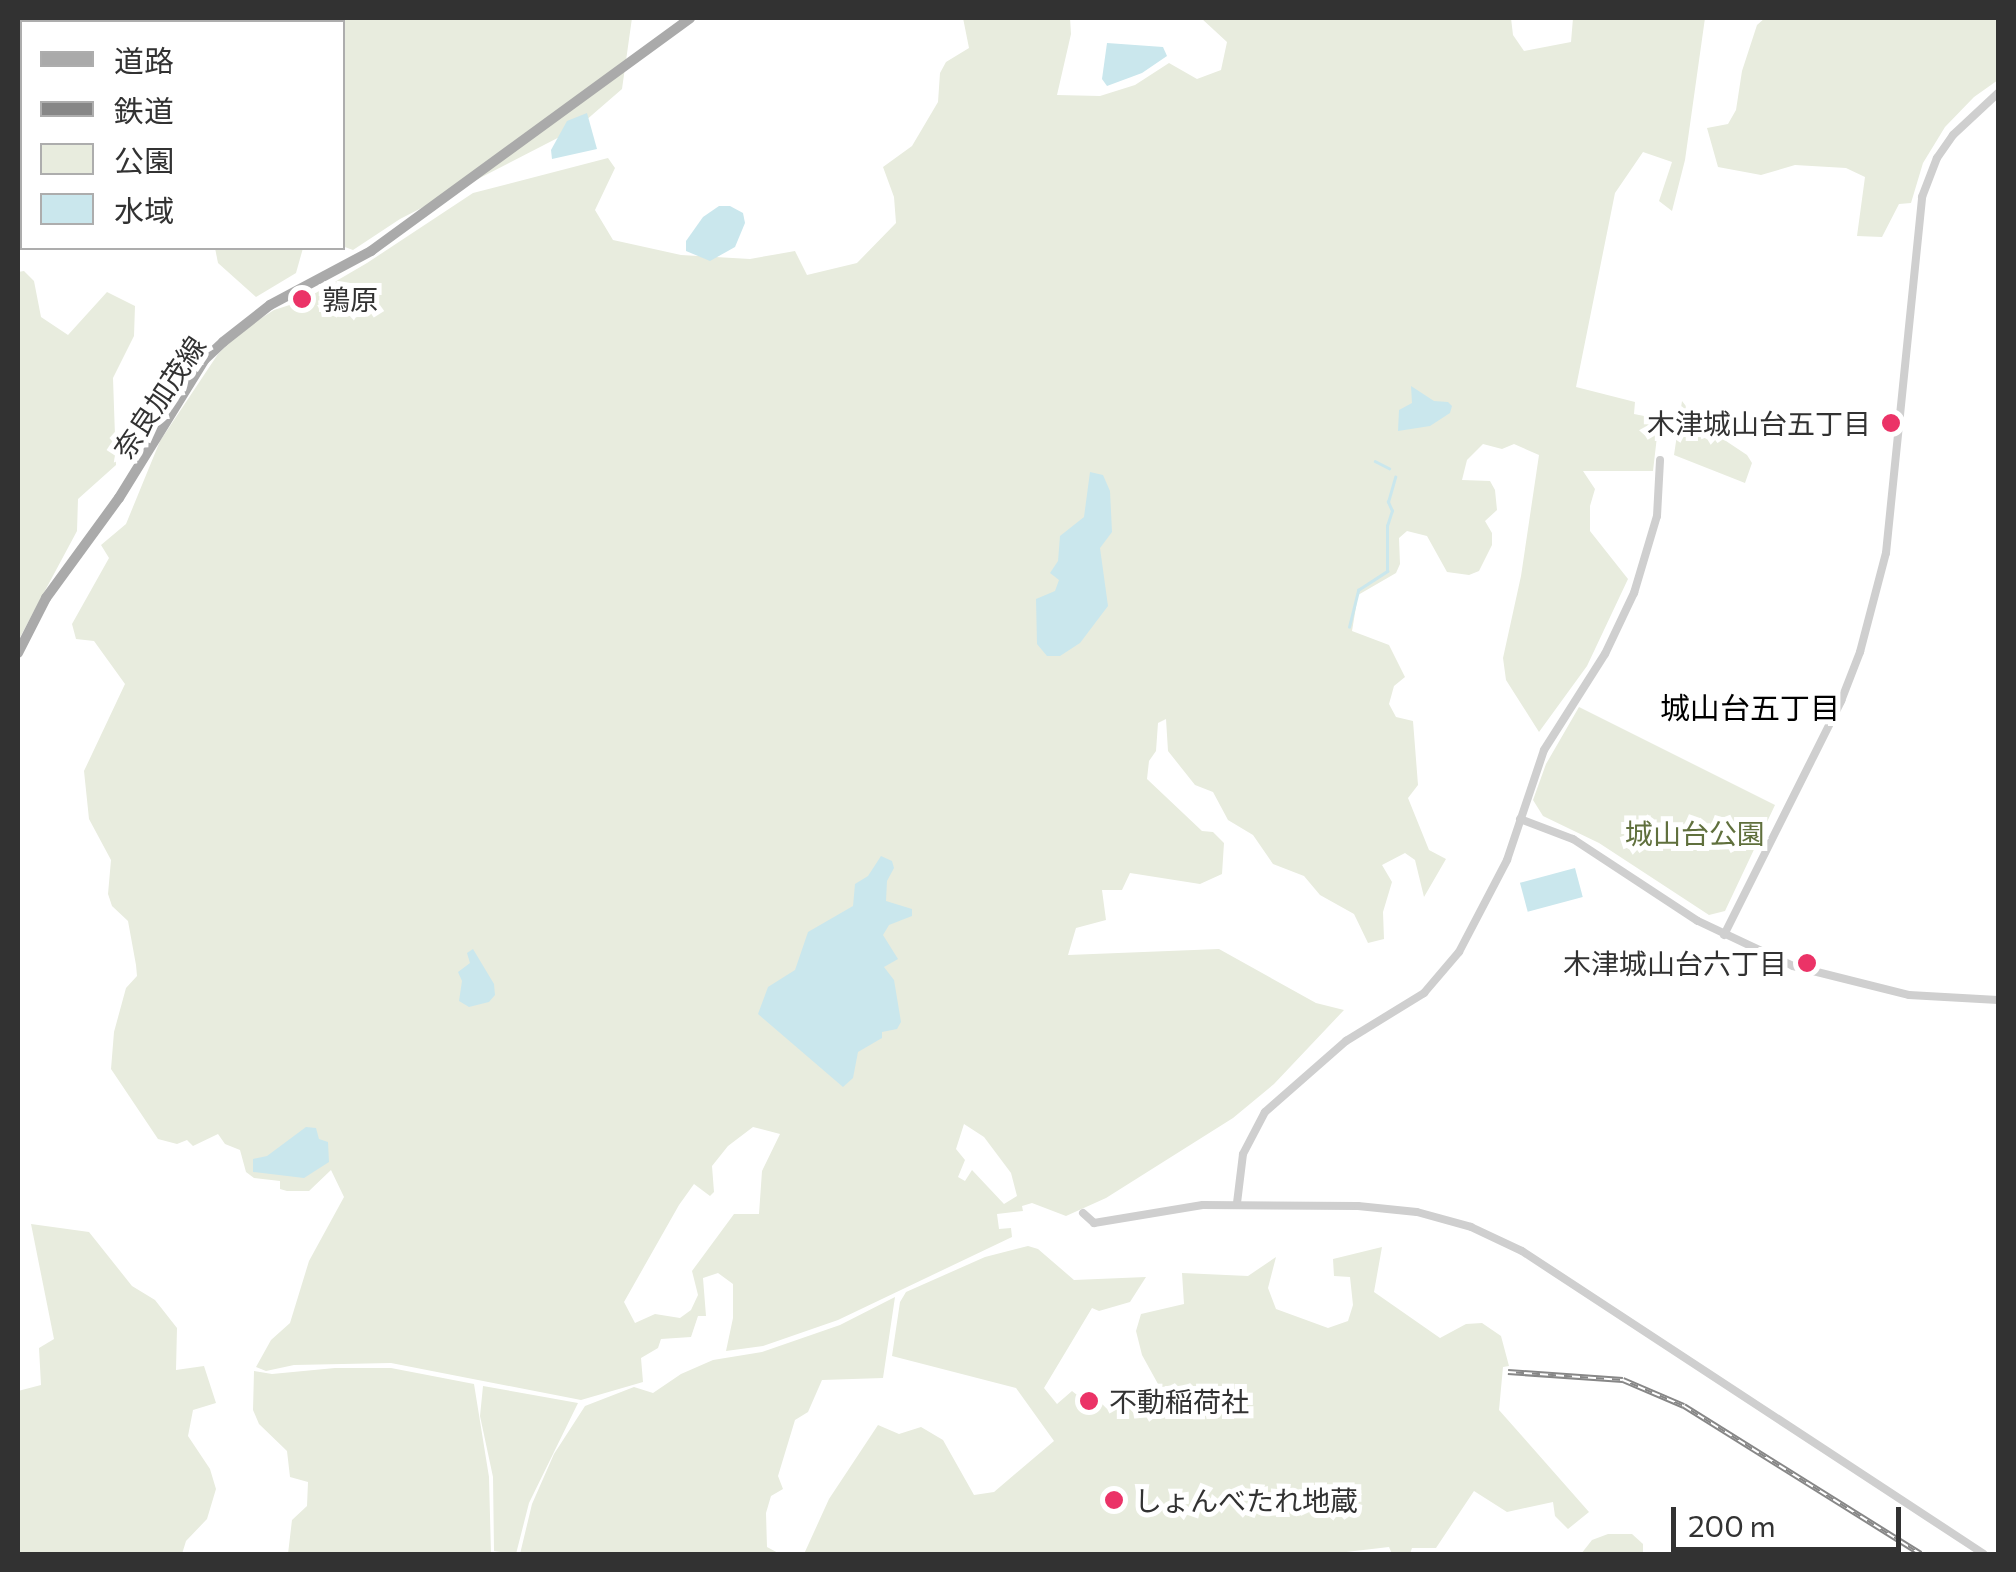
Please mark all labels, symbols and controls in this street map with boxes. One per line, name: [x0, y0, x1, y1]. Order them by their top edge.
legend: [20, 20, 345, 250]
text: 道路: [114, 41, 174, 78]
text: 鉄道: [114, 91, 174, 128]
text: 公園: [114, 141, 174, 178]
text: 水域: [114, 191, 174, 228]
place label: 鶉原: [322, 282, 378, 316]
marker: 鶉原: [291, 288, 313, 310]
street label: 奈良加茂線: [106, 330, 212, 464]
place label: 木津城山台五丁目: [1647, 406, 1871, 440]
marker: 木津城山台五丁目: [1880, 412, 1902, 434]
district label: 城山台五丁目: [1660, 689, 1840, 725]
park label: 城山台公園: [1625, 816, 1765, 850]
place label: 木津城山台六丁目: [1563, 946, 1787, 980]
marker: 木津城山台六丁目: [1796, 952, 1818, 974]
place label: 不動稲荷社: [1109, 1384, 1249, 1418]
marker: 不動稲荷社: [1078, 1390, 1100, 1412]
place label: しょんべたれ地蔵: [1134, 1483, 1358, 1517]
scale bar: [1676, 1487, 1906, 1549]
marker: しょんべたれ地蔵: [1103, 1489, 1125, 1511]
text: 200 m: [1688, 1506, 1776, 1543]

